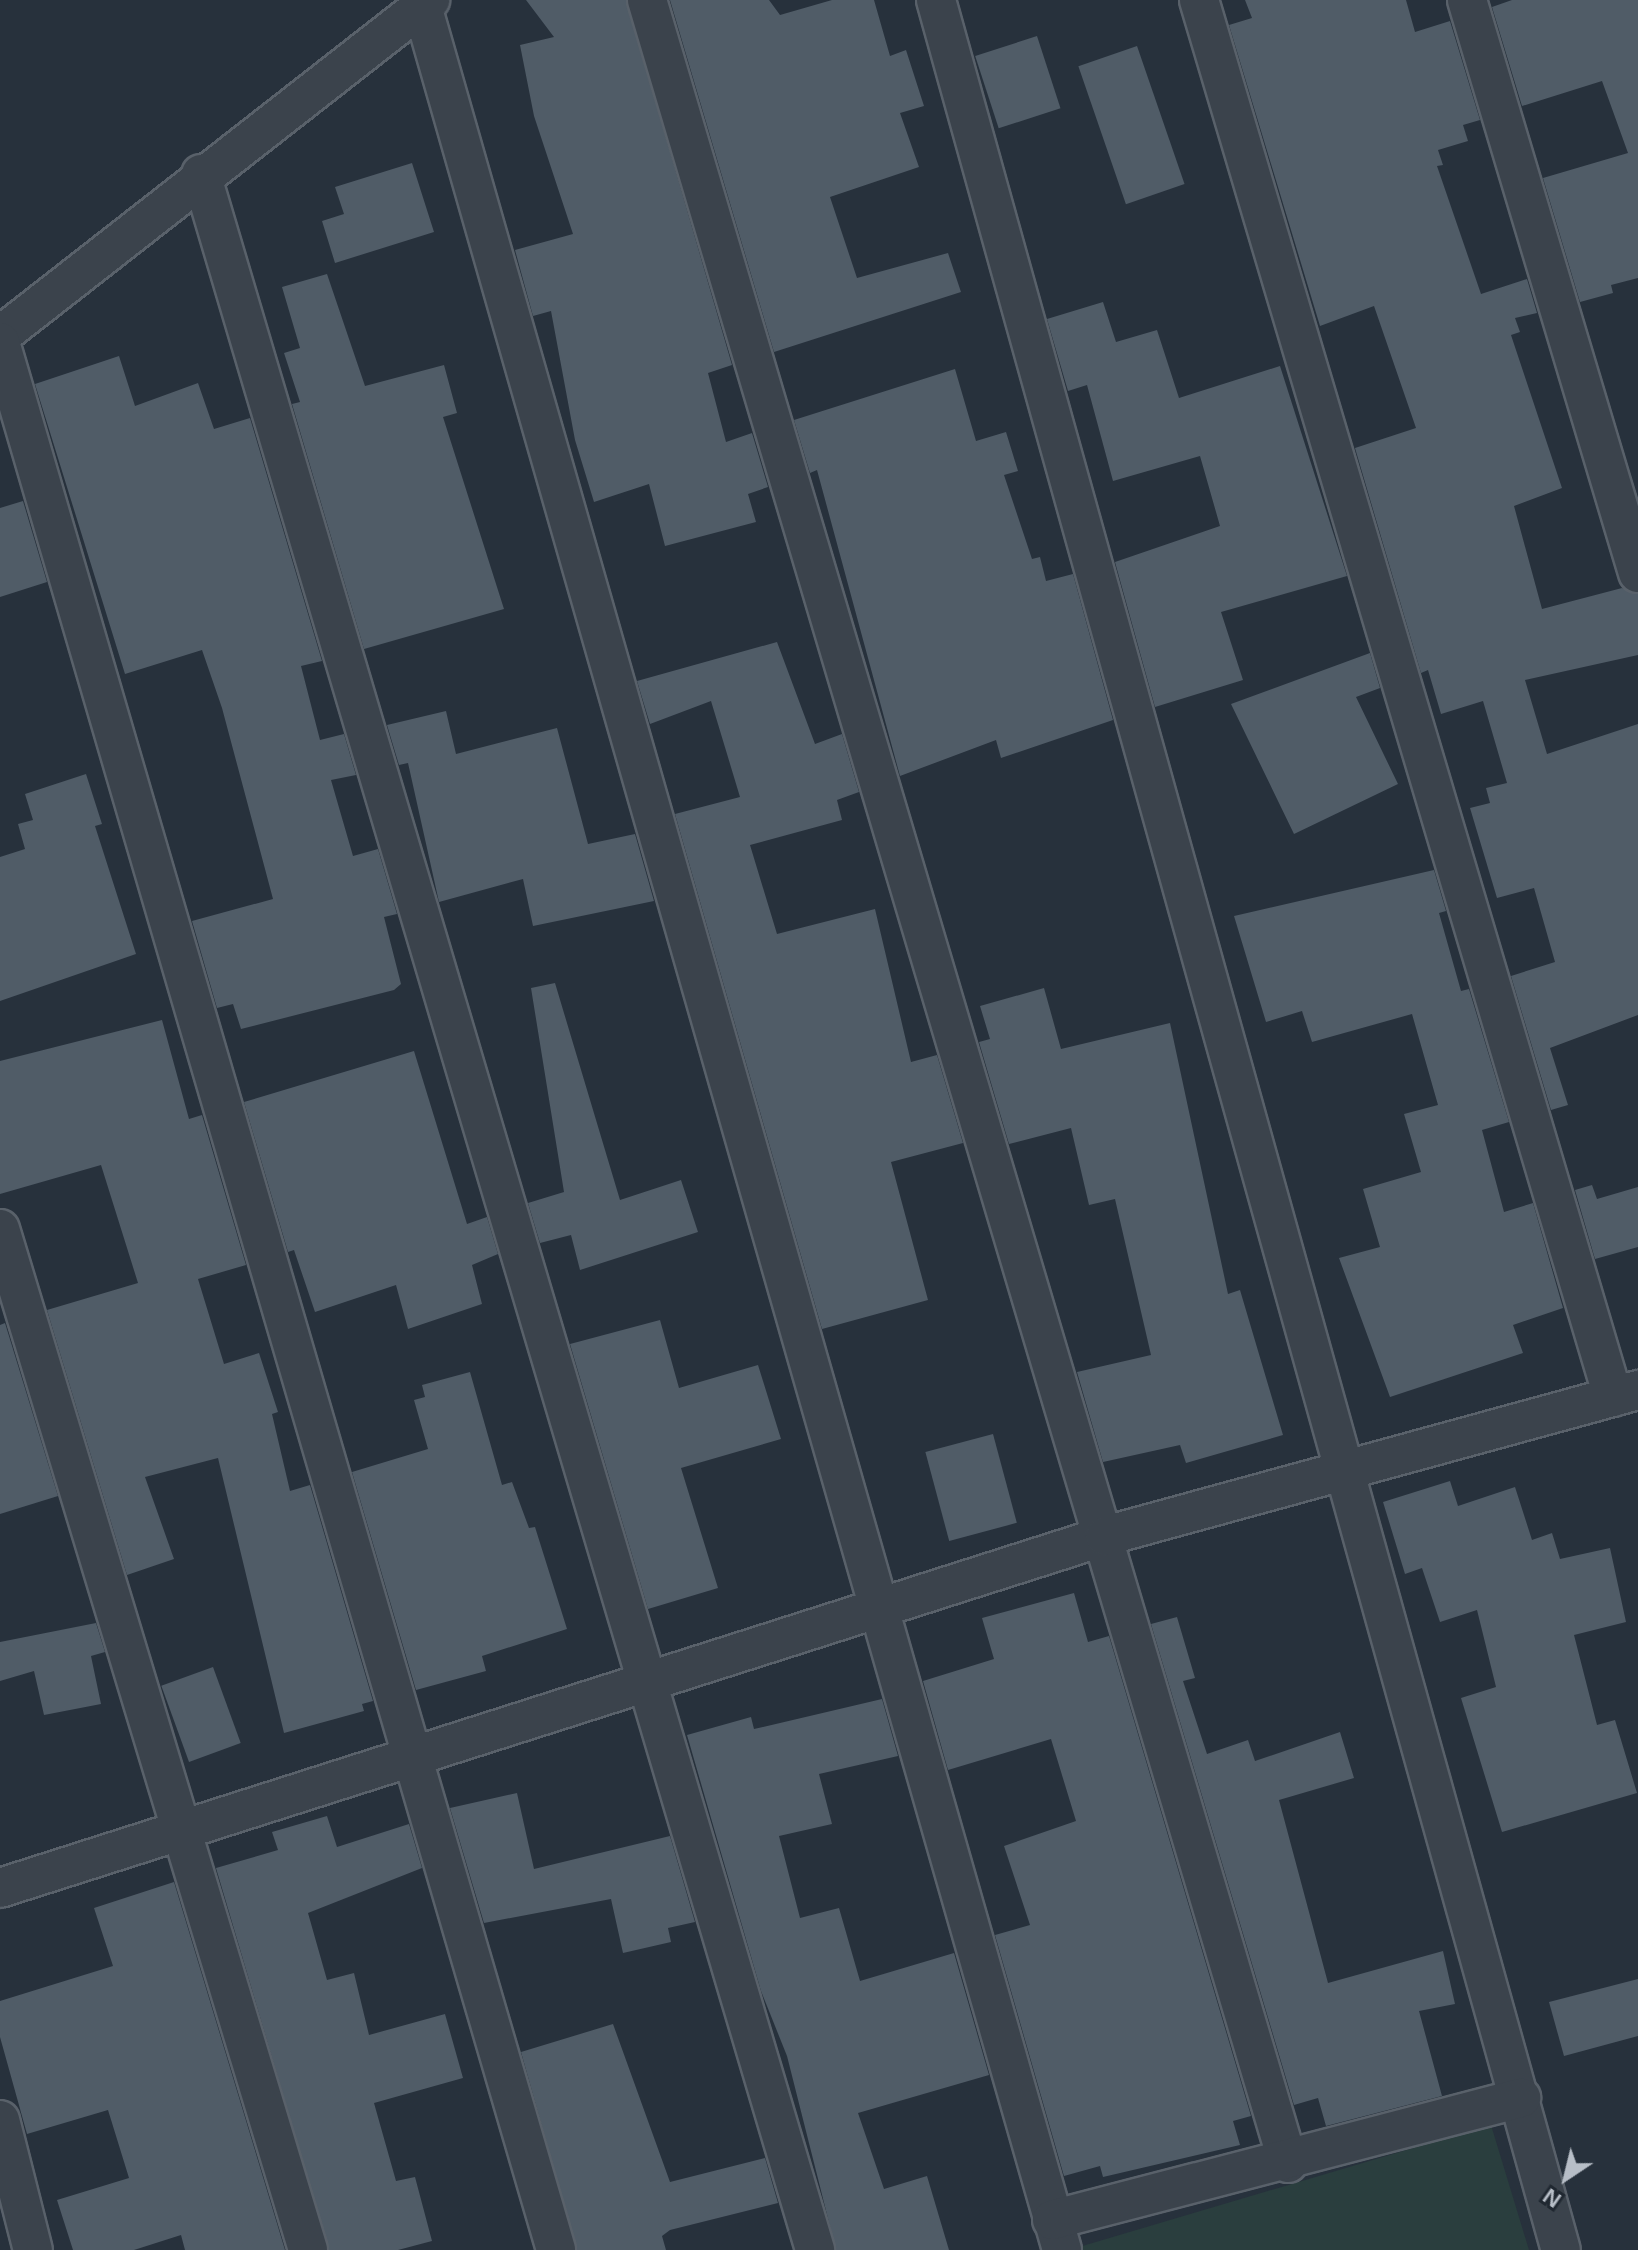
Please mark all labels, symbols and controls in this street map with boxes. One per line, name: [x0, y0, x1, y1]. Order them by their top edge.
north arrow: [1526, 2138, 1606, 2218]
text: N: [1538, 2183, 1566, 2213]

